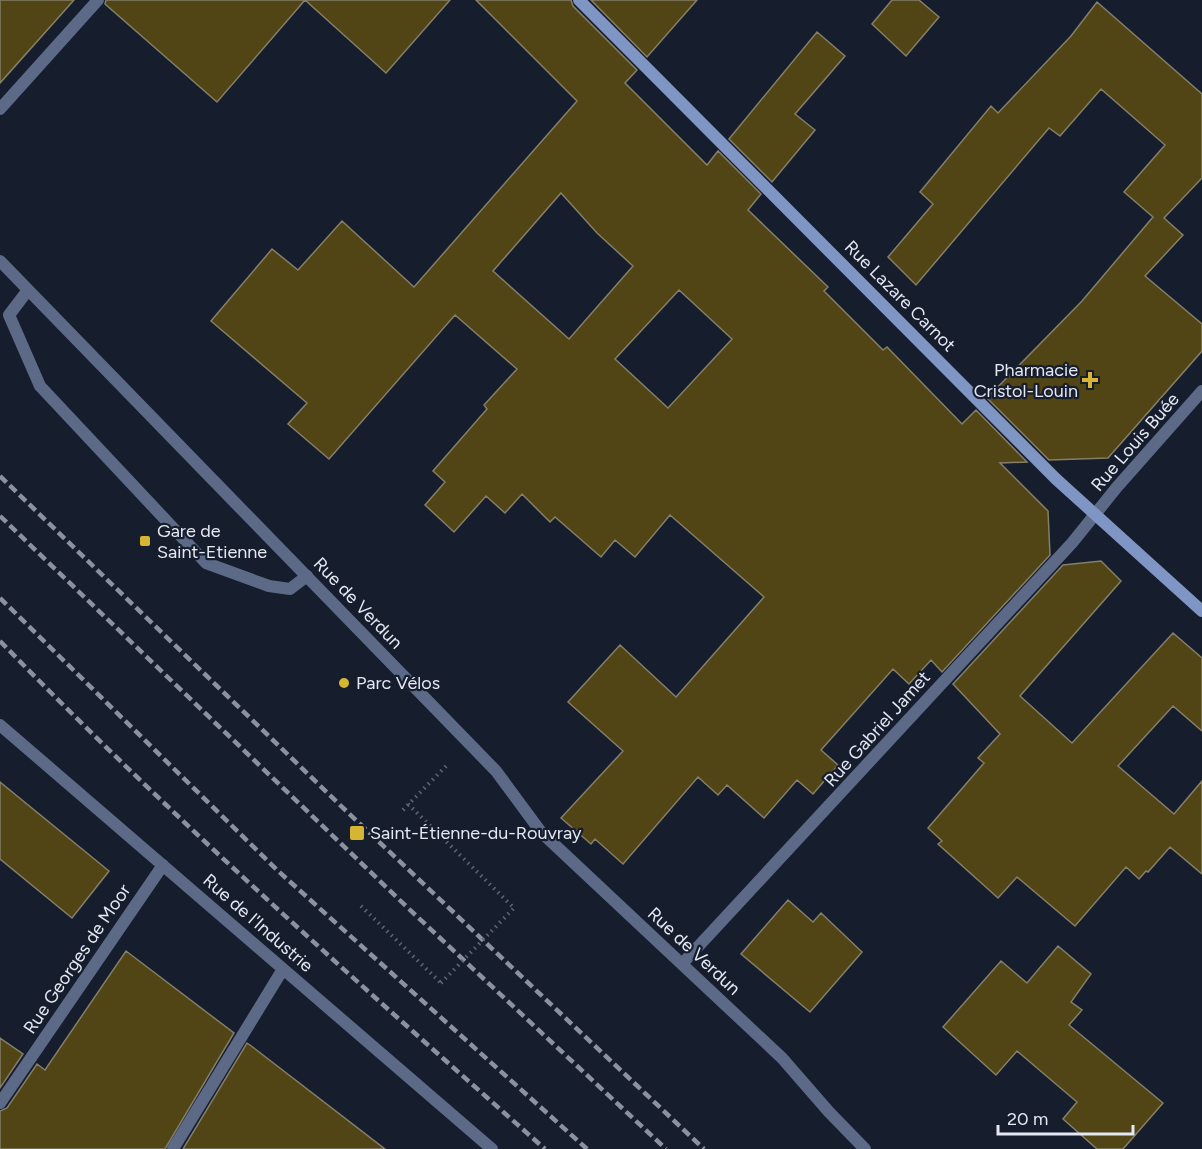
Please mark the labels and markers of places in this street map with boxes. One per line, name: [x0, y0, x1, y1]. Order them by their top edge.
place label: Pharmacie Cristol-Louin: [974, 359, 1078, 402]
marker: Pharmacie Cristol-Louin: [1083, 373, 1097, 387]
place label: Gare de Saint-Etienne: [157, 520, 267, 563]
marker: Gare de Saint-Etienne: [138, 534, 152, 548]
place label: Parc Vélos: [356, 672, 440, 694]
marker: Parc Vélos: [337, 676, 351, 690]
place label: Saint-Étienne-du-Rouvray: [370, 822, 582, 844]
marker: Saint-Étienne-du-Rouvray: [348, 824, 366, 842]

